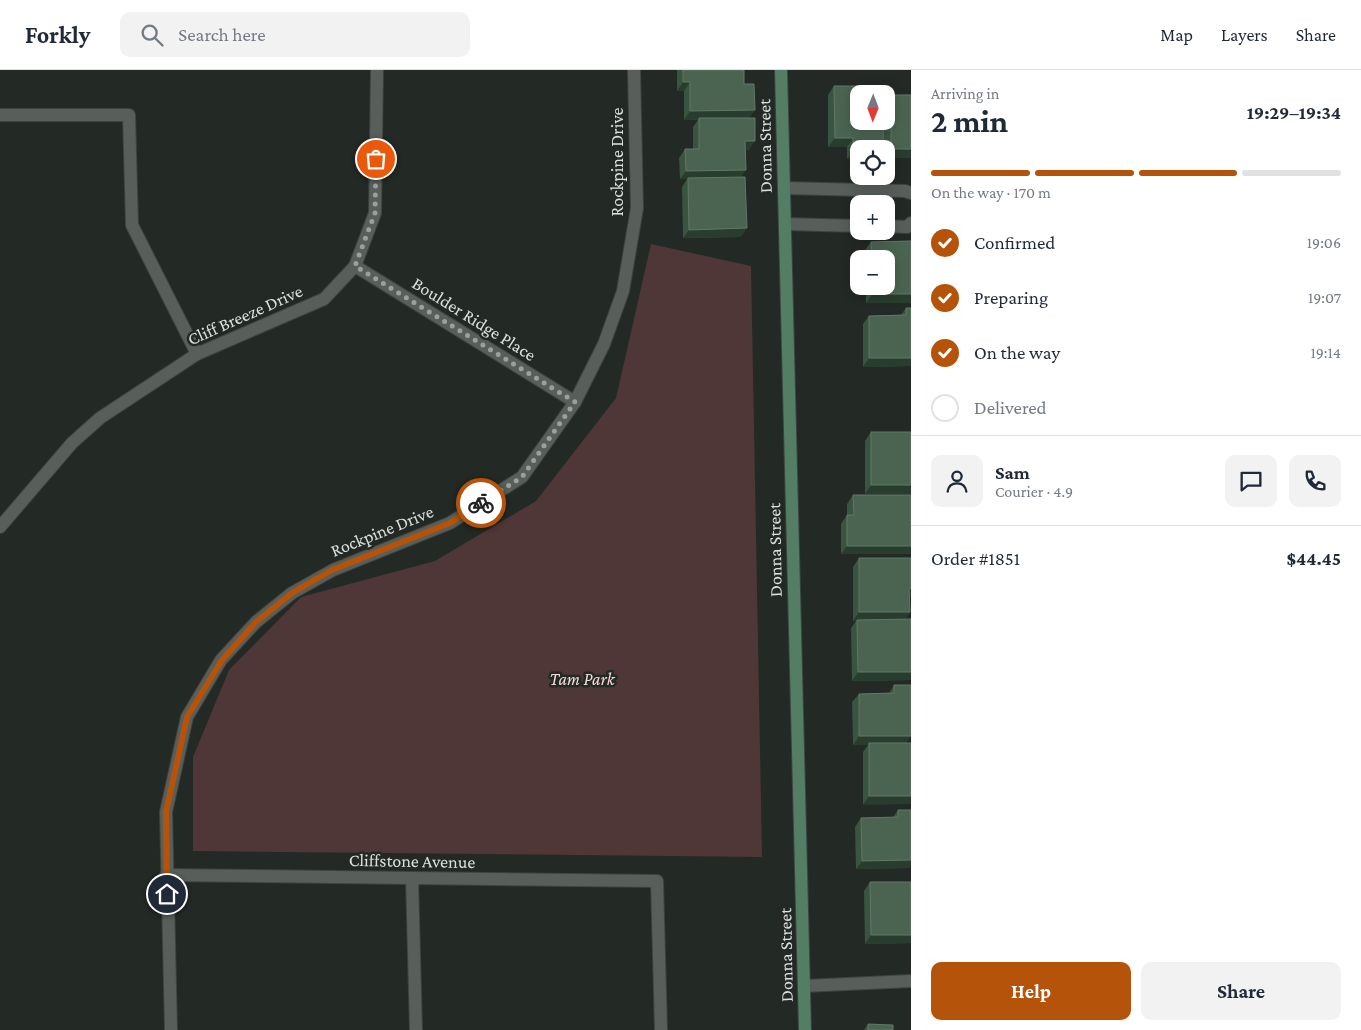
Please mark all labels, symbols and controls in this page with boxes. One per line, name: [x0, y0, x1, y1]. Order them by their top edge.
search box: [120, 12, 470, 57]
text: Forkly: [25, 21, 90, 48]
icon: search: [138, 21, 166, 49]
text: Search here: [178, 24, 266, 45]
text: Map: [1160, 25, 1193, 45]
text: Layers: [1221, 25, 1268, 45]
text: Share: [1296, 25, 1336, 45]
north arrow: [850, 85, 895, 130]
map controls: [850, 85, 895, 295]
text: Arriving in: [931, 85, 999, 102]
street label: Donna Street: [754, 98, 776, 193]
text: 19:29–19:34: [1247, 102, 1341, 123]
text: 2 min: [931, 103, 1008, 139]
street label: Rockpine Drive: [607, 107, 627, 216]
pin: [355, 138, 397, 180]
button: locate: [850, 140, 895, 185]
icon: bag: [362, 145, 390, 173]
text: On the way · 170 m: [931, 184, 1051, 201]
button: +: [850, 195, 895, 240]
icon: check: [931, 229, 959, 257]
text: Confirmed: [974, 232, 1055, 253]
text: 19:06: [1307, 234, 1341, 251]
button: −: [850, 250, 895, 295]
street label: Boulder Ridge Place: [409, 273, 539, 365]
street label: Cliff Breeze Drive: [184, 281, 306, 349]
icon: check: [931, 284, 959, 312]
text: Preparing: [974, 287, 1048, 308]
text: 19:07: [1308, 289, 1341, 306]
icon: check: [931, 339, 959, 367]
text: On the way: [974, 342, 1060, 363]
text: 19:14: [1310, 344, 1341, 361]
text: Delivered: [974, 397, 1047, 418]
button: person: [931, 455, 983, 507]
button: chat: [1225, 455, 1277, 507]
button: phone: [1289, 455, 1341, 507]
text: Sam: [995, 462, 1030, 483]
courier: [456, 478, 506, 528]
text: Courier · 4.9: [995, 483, 1073, 500]
icon: bike: [467, 489, 495, 517]
street label: Rockpine Drive: [328, 501, 436, 561]
street label: Donna Street: [764, 502, 786, 597]
text: Order #1851: [931, 548, 1020, 569]
text: $44.45: [1287, 548, 1341, 569]
park label: Tam Park: [549, 669, 616, 689]
street label: Cliffstone Avenue: [349, 850, 475, 872]
pin: [146, 873, 188, 915]
icon: home: [153, 880, 181, 908]
street label: Donna Street: [775, 907, 797, 1002]
button: Help: [931, 962, 1131, 1020]
button: Share: [1141, 962, 1341, 1020]

